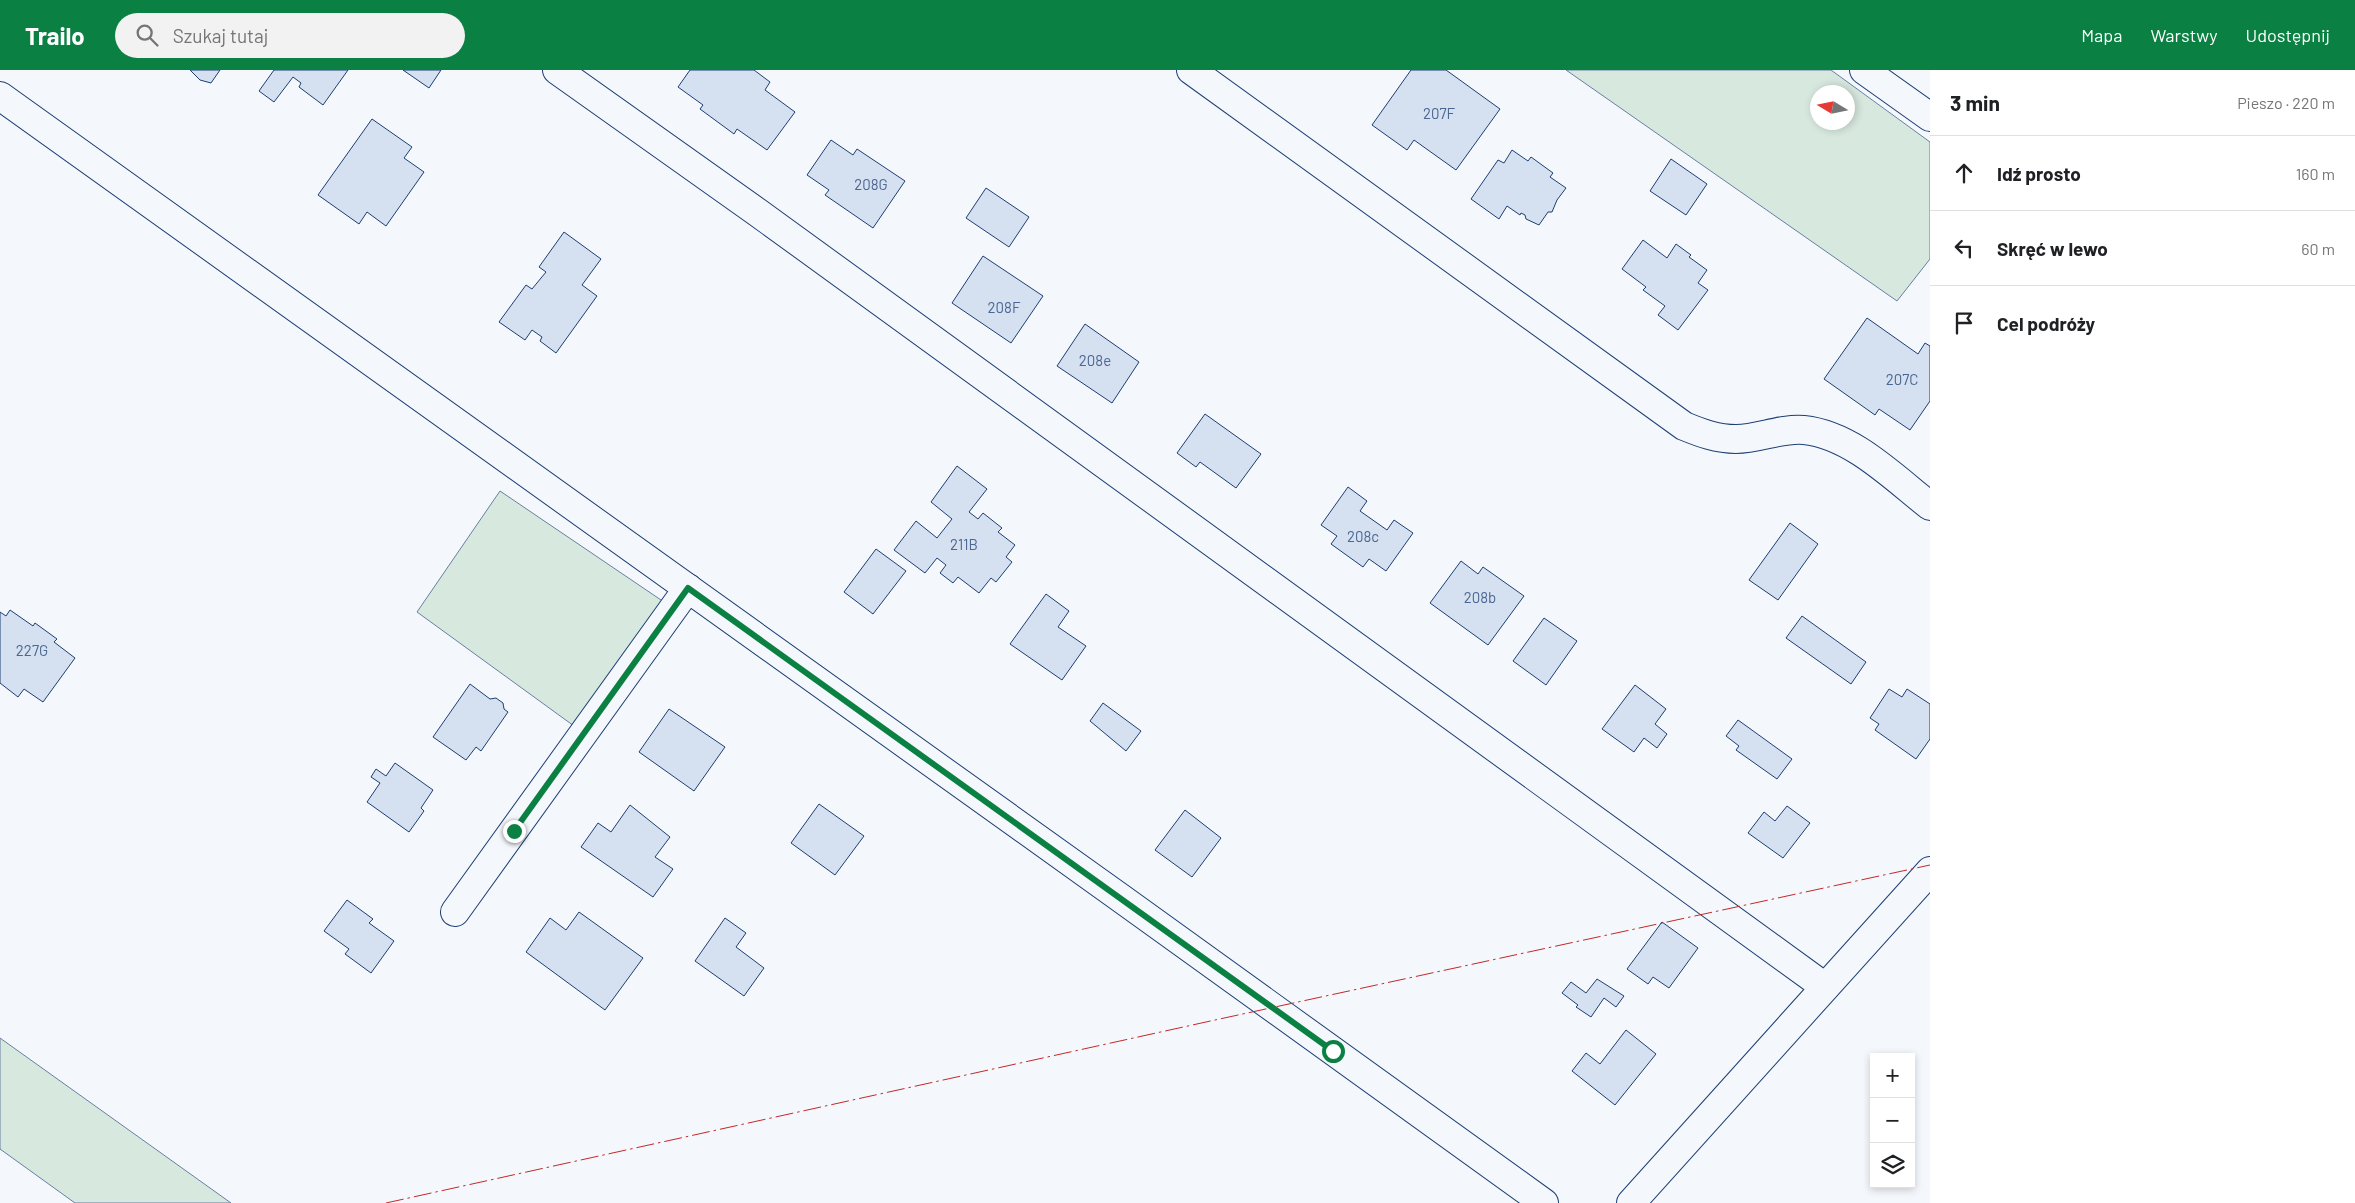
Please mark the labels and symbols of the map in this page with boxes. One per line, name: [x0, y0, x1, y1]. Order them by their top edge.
north arrow: [1810, 85, 1855, 130]
house number: 207F: [1423, 104, 1456, 122]
house number: 208G: [854, 175, 888, 193]
house number: 208F: [988, 298, 1021, 316]
house number: 208e: [1079, 351, 1111, 369]
house number: 207C: [1886, 370, 1918, 388]
house number: 208c: [1347, 527, 1379, 545]
house number: 211B: [950, 535, 978, 553]
house number: 208b: [1464, 588, 1496, 606]
house number: 227G: [16, 641, 48, 659]
route end: [503, 820, 526, 843]
route start: [1322, 1040, 1345, 1063]

